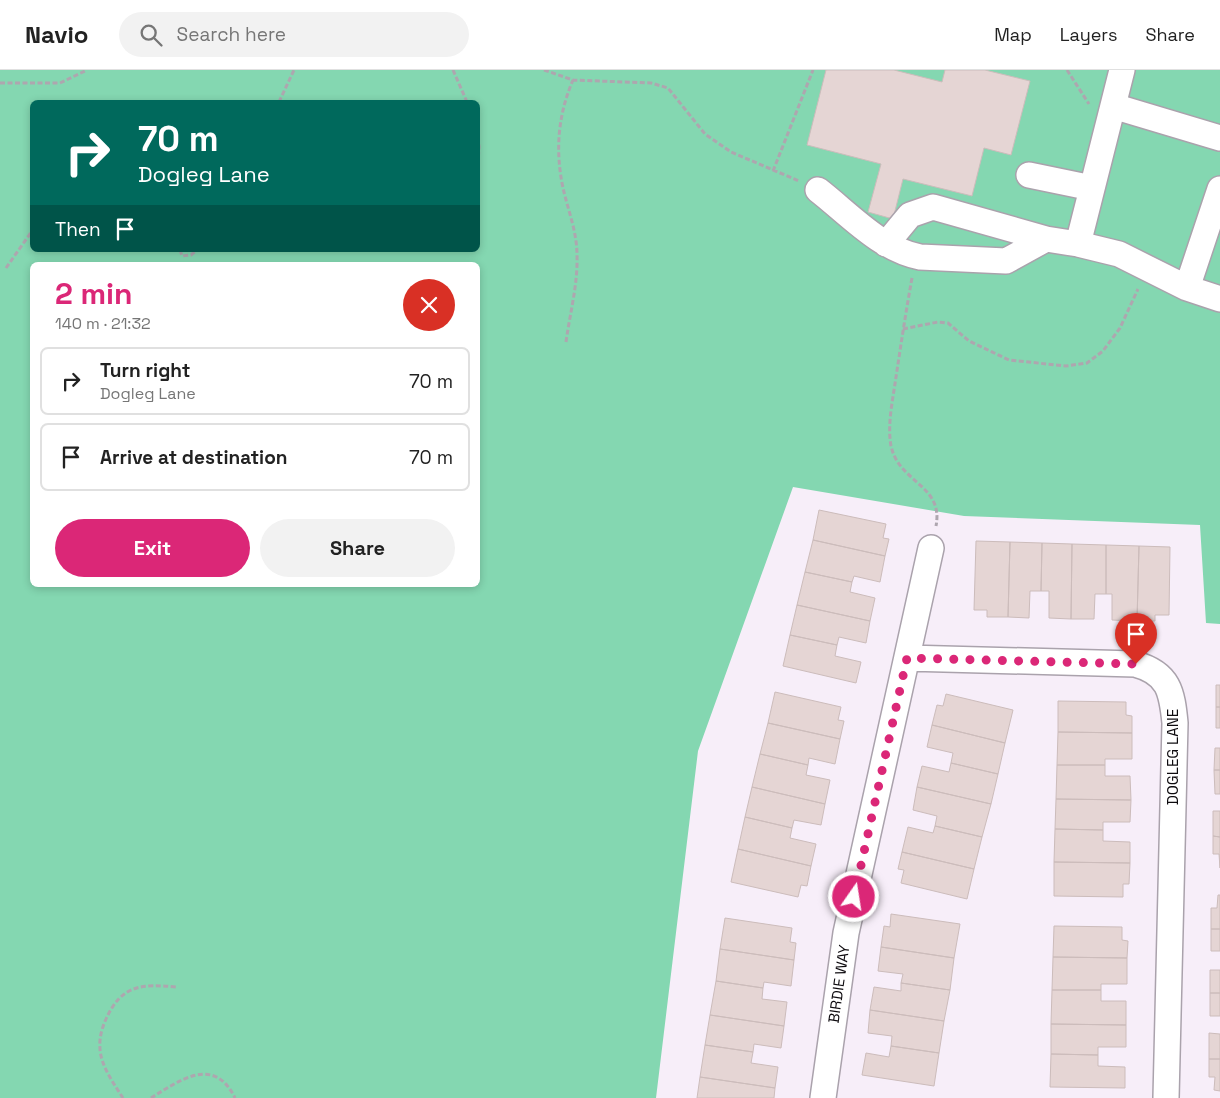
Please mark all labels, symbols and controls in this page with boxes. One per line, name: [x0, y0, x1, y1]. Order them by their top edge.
search box: [119, 12, 469, 57]
text: Navio: [25, 19, 89, 50]
icon: search: [137, 21, 165, 49]
text: Search here: [177, 22, 286, 47]
text: Map: [994, 23, 1032, 46]
text: Layers: [1060, 23, 1117, 46]
text: Share: [1145, 23, 1195, 46]
text: 70 m: [138, 117, 219, 161]
icon: right: [55, 120, 120, 185]
text: Dogleg Lane: [138, 160, 270, 188]
icon: arrive: [111, 215, 139, 243]
text: Then: [55, 217, 101, 242]
text: 2 min: [55, 274, 133, 313]
button: close: [403, 279, 455, 331]
text: 140 m · 21:32: [55, 313, 151, 334]
text: Turn right: [100, 358, 190, 383]
icon: right: [57, 367, 85, 395]
text: 70 m: [409, 369, 453, 394]
text: Dogleg Lane: [100, 383, 196, 404]
icon: arrive: [57, 443, 85, 471]
text: Arrive at destination: [100, 445, 288, 470]
text: 70 m: [409, 445, 453, 470]
button: Exit: [55, 519, 250, 577]
button: Share: [260, 519, 455, 577]
pin: [1115, 613, 1157, 664]
icon: arrive: [1122, 620, 1150, 648]
street label: DOGLEG LANE: [1163, 709, 1182, 805]
position arrow: [827, 870, 879, 922]
street label: BIRDIE WAY: [824, 943, 853, 1024]

